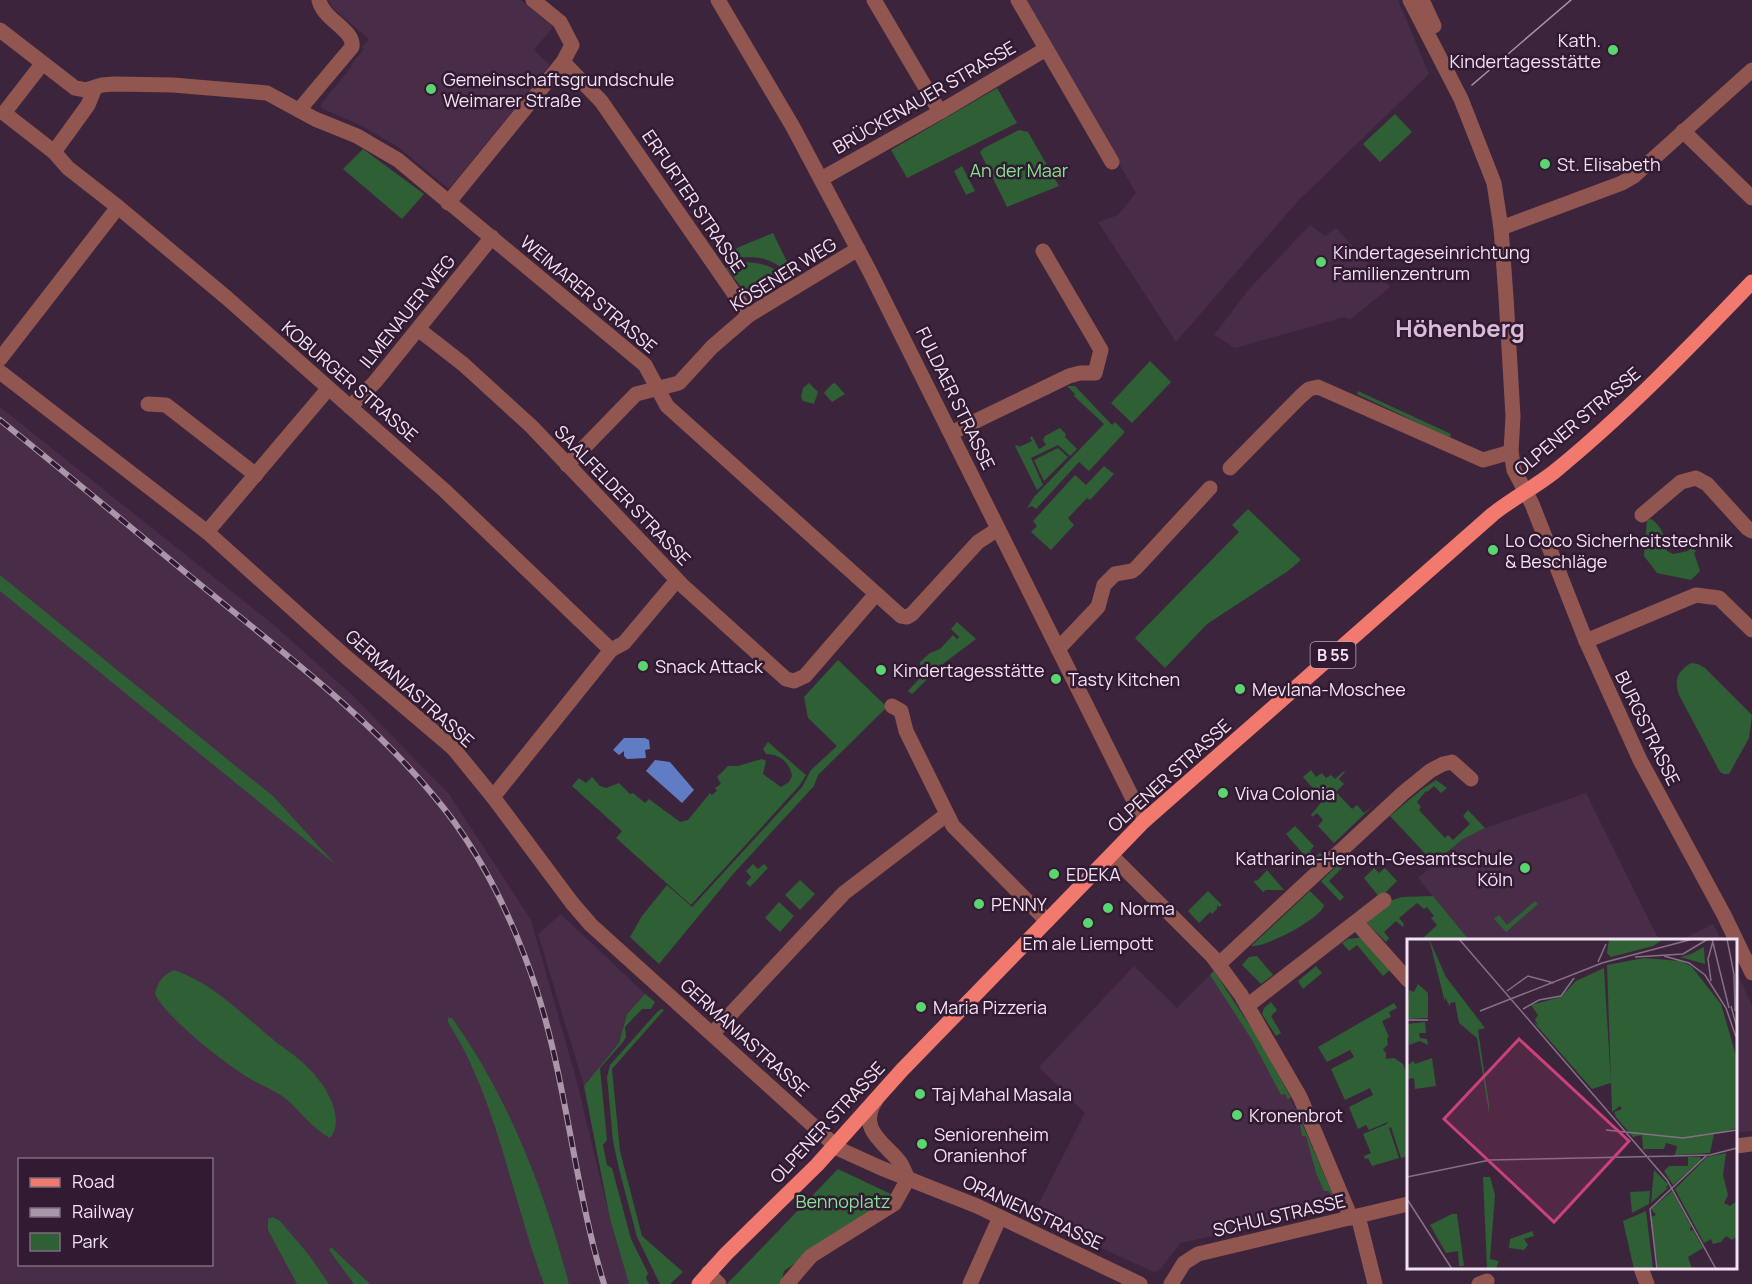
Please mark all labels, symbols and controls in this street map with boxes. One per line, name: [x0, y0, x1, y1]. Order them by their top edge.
place label: Kath. Kindertagesstätte: [1449, 28, 1601, 73]
street label: BRÜCKENAUER STRASSE: [828, 35, 1020, 159]
marker: Kath. Kindertagesstätte: [1606, 43, 1620, 57]
place label: Gemeinschaftsgrundschule Weimarer Straße: [443, 67, 674, 112]
marker: Gemeinschaftsgrundschule Weimarer Straße: [424, 82, 438, 96]
street label: ERFURTER STRASSE: [637, 125, 751, 277]
place label: St. Elisabeth: [1557, 152, 1661, 176]
marker: St. Elisabeth: [1538, 157, 1552, 171]
park label: An der Maar: [970, 158, 1069, 182]
street label: WEIMARER STRASSE: [516, 230, 662, 358]
street label: KÖSENER WEG: [725, 232, 841, 316]
place label: Kindertageseinrichtung Familienzentrum: [1333, 240, 1530, 285]
street label: ILMENAUER WEG: [354, 249, 460, 373]
marker: Kindertageseinrichtung Familienzentrum: [1314, 255, 1328, 269]
district label: Höhenberg: [1395, 311, 1525, 344]
street label: KOBURGER STRASSE: [277, 315, 423, 447]
street label: FULDAER STRASSE: [911, 323, 1001, 473]
street label: OLPENER STRASSE: [1509, 361, 1645, 481]
street label: SAALFELDER STRASSE: [550, 420, 696, 570]
place label: Lo Coco Sicherheitstechnik & Beschläge: [1505, 528, 1734, 573]
marker: Lo Coco Sicherheitstechnik & Beschläge: [1486, 543, 1500, 557]
street label: GERMANIASTRASSE: [341, 624, 479, 752]
road number: B 55: [1310, 642, 1356, 668]
place label: Snack Attack: [655, 654, 764, 678]
place label: Kindertagesstätte: [893, 658, 1045, 682]
marker: Snack Attack: [636, 659, 650, 673]
marker: Kindertagesstätte: [874, 663, 888, 677]
place label: Tasty Kitchen: [1068, 667, 1180, 691]
street label: BURGSTRASSE: [1610, 667, 1686, 789]
marker: Tasty Kitchen: [1049, 672, 1063, 686]
place label: Mevlana-Moschee: [1252, 677, 1406, 701]
marker: Mevlana-Moschee: [1233, 682, 1247, 696]
street label: OLPENER STRASSE: [1102, 713, 1236, 837]
place label: Viva Colonia: [1235, 781, 1335, 805]
marker: Viva Colonia: [1216, 786, 1230, 800]
place label: Katharina-Henoth-Gesamtschule Köln: [1236, 846, 1513, 891]
marker: Katharina-Henoth-Gesamtschule Köln: [1518, 861, 1532, 875]
place label: EDEKA: [1066, 862, 1121, 886]
marker: EDEKA: [1047, 867, 1061, 881]
place label: PENNY: [991, 892, 1048, 916]
place label: Norma: [1120, 896, 1175, 920]
marker: PENNY: [972, 897, 986, 911]
marker: Norma: [1101, 901, 1115, 915]
marker: Em ale Liempott: [1081, 916, 1095, 930]
place label: Em ale Liempott: [1022, 931, 1154, 955]
inset map: [1407, 939, 1737, 1269]
street label: GERMANIASTRASSE: [676, 973, 814, 1101]
place label: Maria Pizzeria: [933, 995, 1047, 1019]
marker: Maria Pizzeria: [914, 1000, 928, 1014]
street label: OLPENER STRASSE: [764, 1056, 890, 1188]
place label: Taj Mahal Masala: [932, 1082, 1072, 1106]
marker: Taj Mahal Masala: [913, 1087, 927, 1101]
place label: Kronenbrot: [1249, 1103, 1343, 1127]
marker: Kronenbrot: [1230, 1108, 1244, 1122]
place label: Seniorenheim Oranienhof: [934, 1122, 1049, 1167]
marker: Seniorenheim Oranienhof: [915, 1137, 929, 1151]
legend: [18, 1158, 213, 1266]
text: Road: [72, 1169, 115, 1193]
street label: ORANIENSTRASSE: [959, 1169, 1107, 1255]
street label: SCHULSTRASSE: [1210, 1188, 1348, 1242]
park label: Bennoplatz: [796, 1189, 890, 1213]
text: Railway: [72, 1199, 134, 1223]
text: Park: [72, 1229, 109, 1253]

